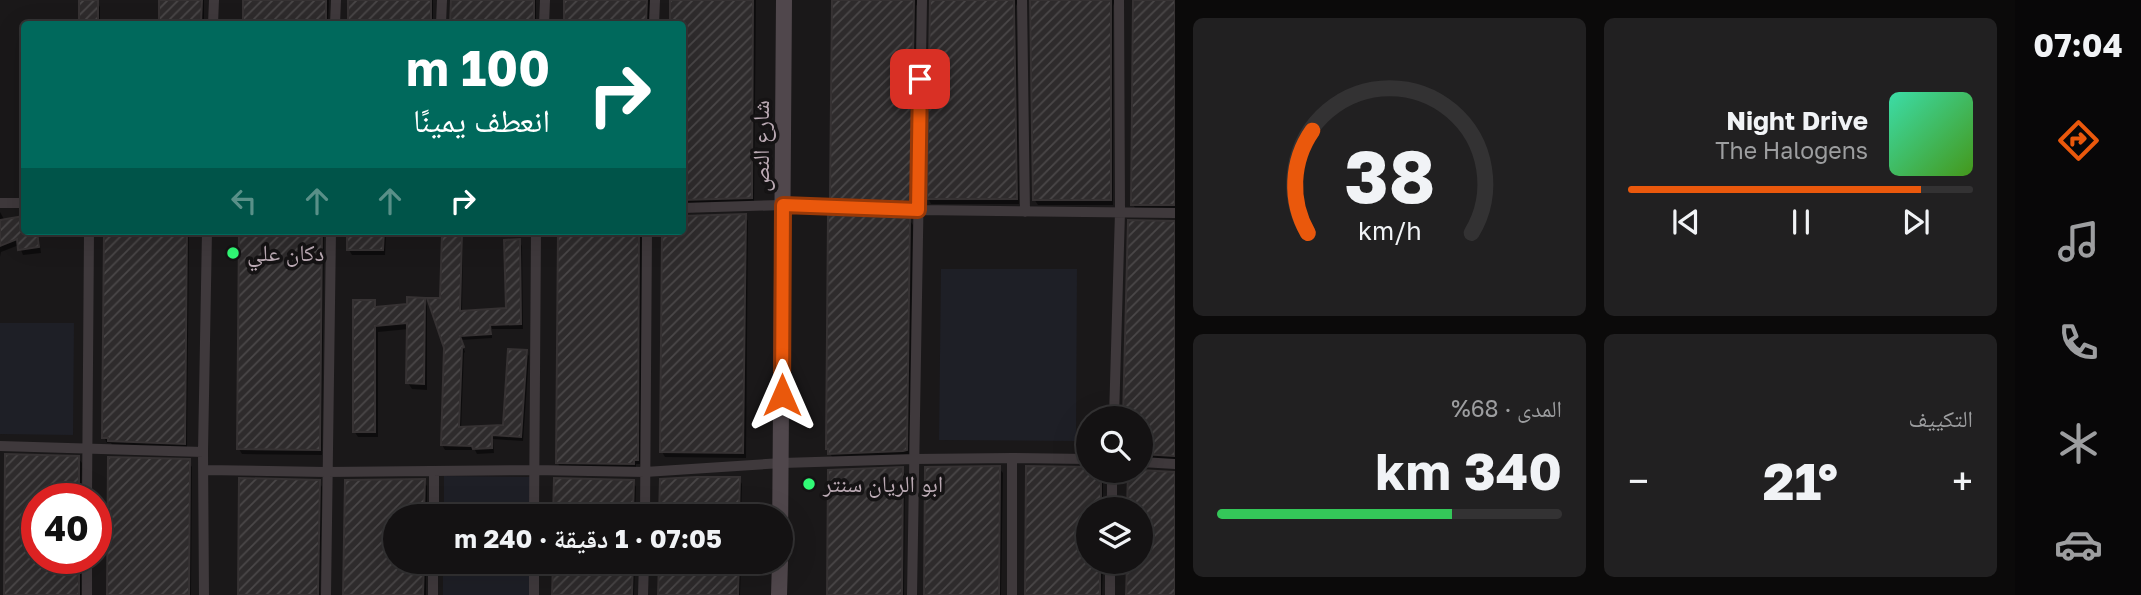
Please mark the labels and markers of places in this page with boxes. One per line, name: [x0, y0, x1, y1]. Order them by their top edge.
pin: [890, 49, 950, 109]
place label: دكان علي: [247, 238, 324, 272]
marker: دكان علي: [225, 245, 241, 261]
place label: ابو الريان سنتر: [822, 469, 943, 498]
marker: ابو الريان سنتر: [801, 476, 817, 492]

